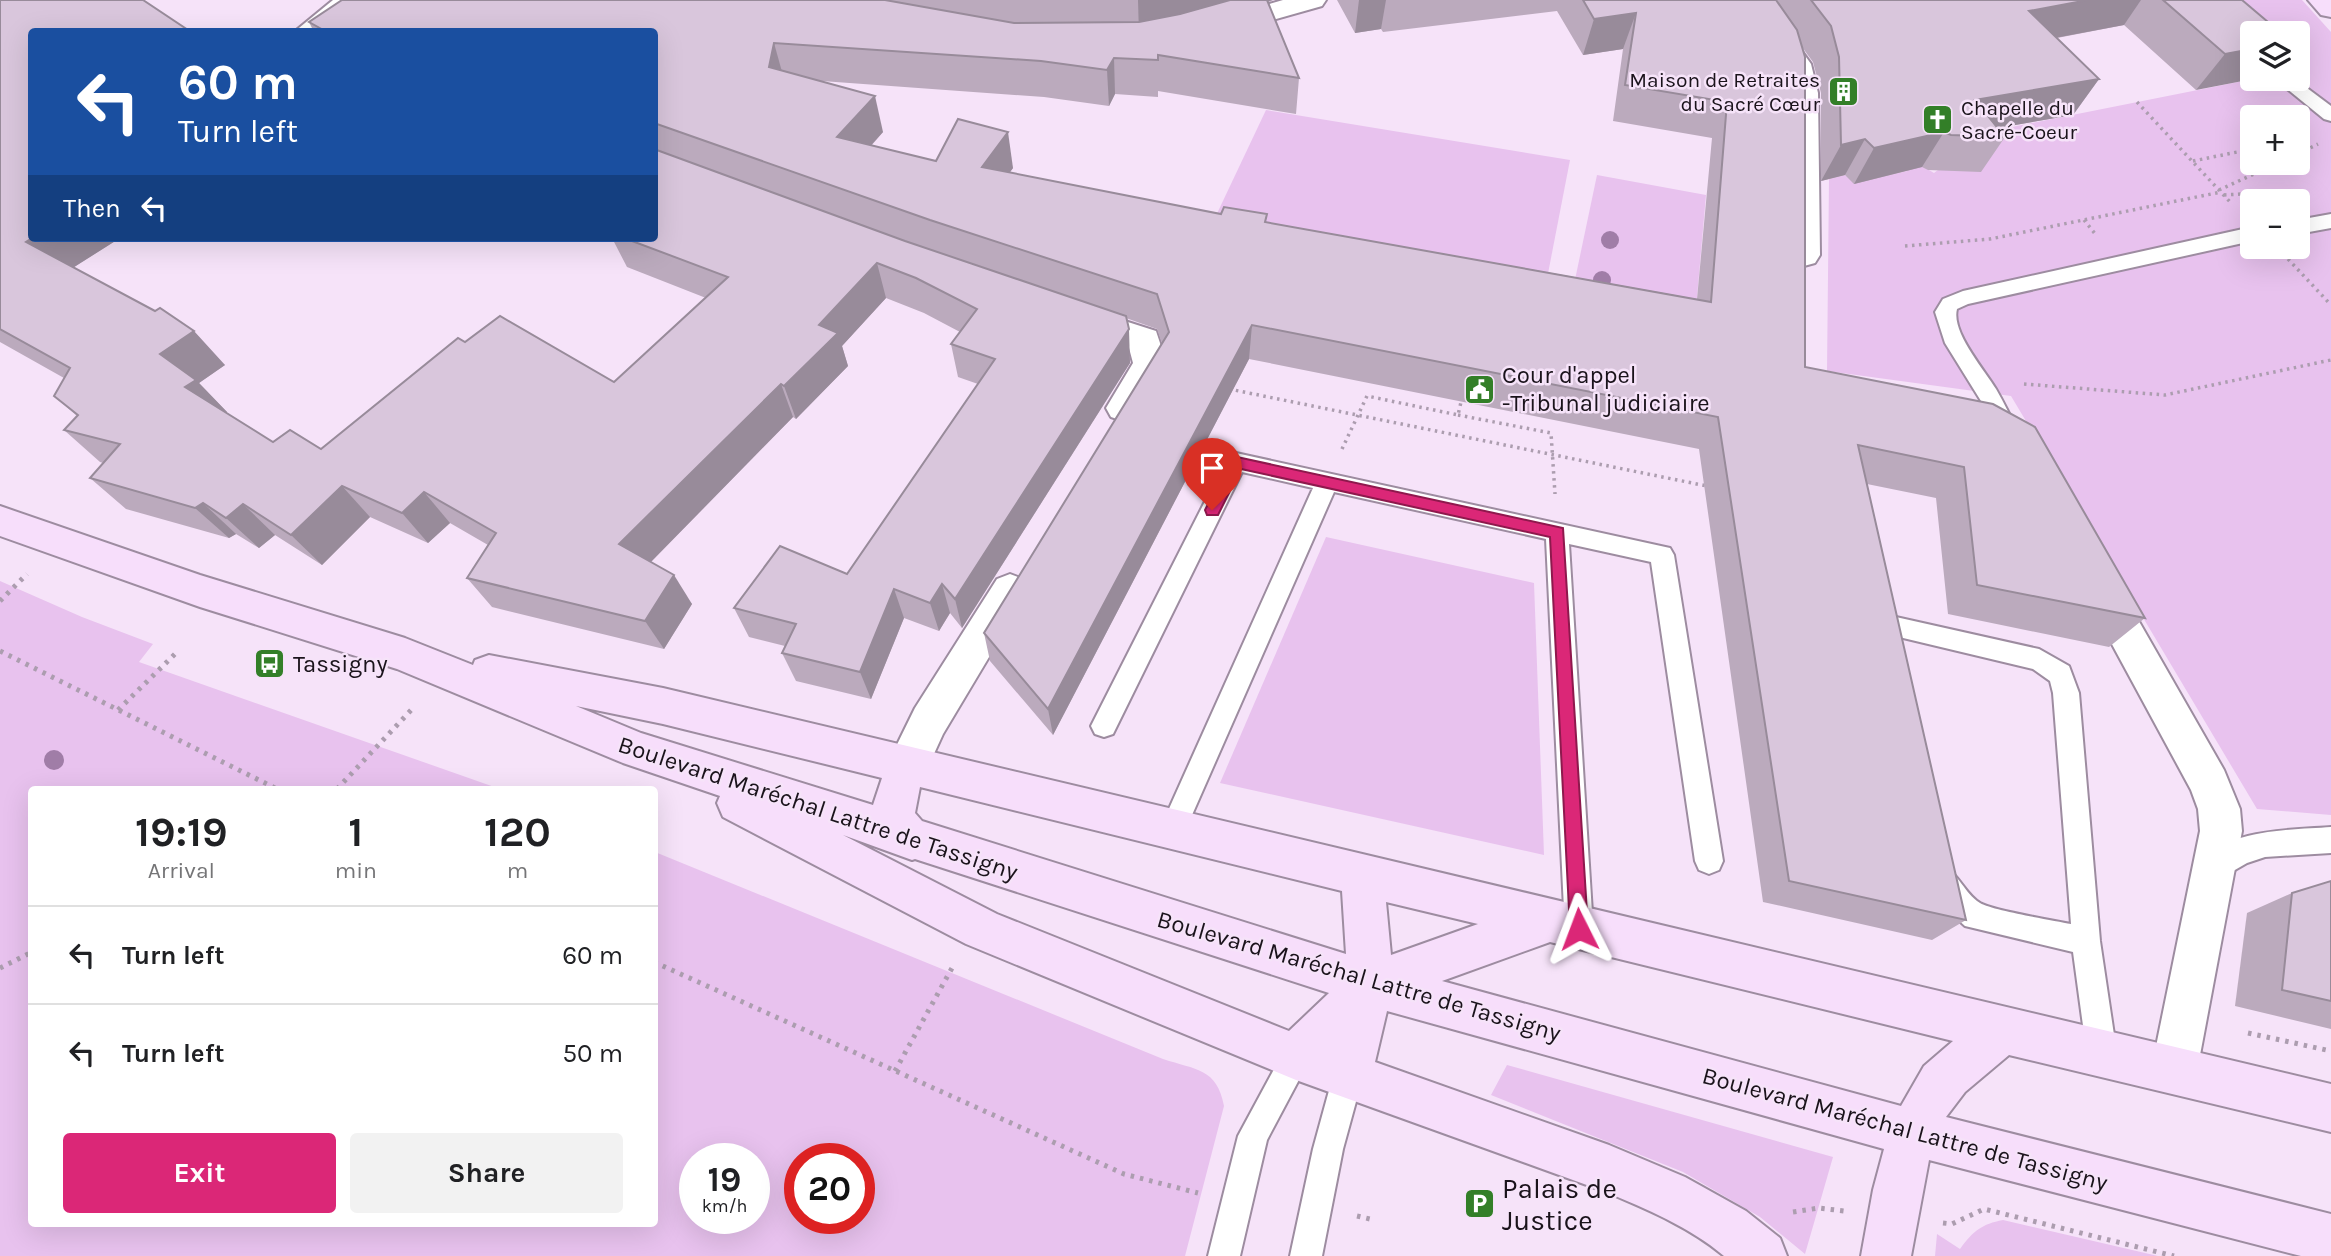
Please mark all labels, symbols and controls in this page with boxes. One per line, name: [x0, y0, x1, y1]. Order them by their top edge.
map controls: [2240, 21, 2310, 259]
button: layers: [2240, 21, 2310, 91]
text: 60 m: [178, 54, 298, 111]
icon: left: [63, 56, 154, 147]
place label: Maison de Retraites du Sacré Cœur: [1629, 68, 1820, 116]
building icon: Maison de Retraites du Sacré Cœur: [1826, 75, 1860, 109]
place label: Chapelle du Sacré-Coeur: [1961, 96, 2078, 144]
church icon: Chapelle du Sacré-Coeur: [1921, 103, 1955, 137]
button: +: [2240, 105, 2310, 175]
text: Turn left: [178, 113, 298, 150]
icon: left: [135, 189, 173, 227]
button: −: [2240, 189, 2310, 259]
text: Then: [63, 193, 121, 224]
place label: Cour d'appel -Tribunal judiciaire: [1502, 361, 1710, 417]
public building icon: Cour d'appel -Tribunal judiciaire: [1462, 372, 1496, 406]
pin: [1182, 438, 1242, 510]
icon: arrive: [1193, 449, 1231, 487]
bus stop icon: Tassigny: [253, 647, 287, 681]
place label: Tassigny: [293, 650, 388, 678]
street label: Boulevard Maréchal Lattre de Tassigny: [615, 730, 1021, 886]
text: 19:19: [135, 807, 228, 857]
text: 1: [348, 807, 363, 857]
text: 120: [484, 807, 551, 857]
text: Arrival: [148, 857, 215, 884]
text: min: [335, 857, 377, 884]
text: m: [507, 857, 528, 884]
position arrow: [1542, 892, 1616, 966]
street label: Boulevard Maréchal Lattre de Tassigny: [1154, 905, 1564, 1047]
icon: left: [63, 936, 101, 974]
text: Turn left: [122, 940, 224, 971]
text: 60 m: [562, 940, 623, 971]
icon: left: [63, 1034, 101, 1072]
text: Turn left: [122, 1038, 224, 1069]
text: 50 m: [562, 1038, 623, 1069]
street label: Boulevard Maréchal Lattre de Tassigny: [1699, 1061, 2111, 1197]
button: Exit: [63, 1133, 336, 1213]
button: Share: [350, 1133, 623, 1213]
speed limit sign: 20: [784, 1143, 875, 1234]
text: 19: [708, 1159, 741, 1200]
place label: Palais de Justice: [1502, 1172, 1617, 1237]
parking icon: Palais de Justice: [1462, 1187, 1496, 1221]
text: km/h: [702, 1195, 747, 1217]

